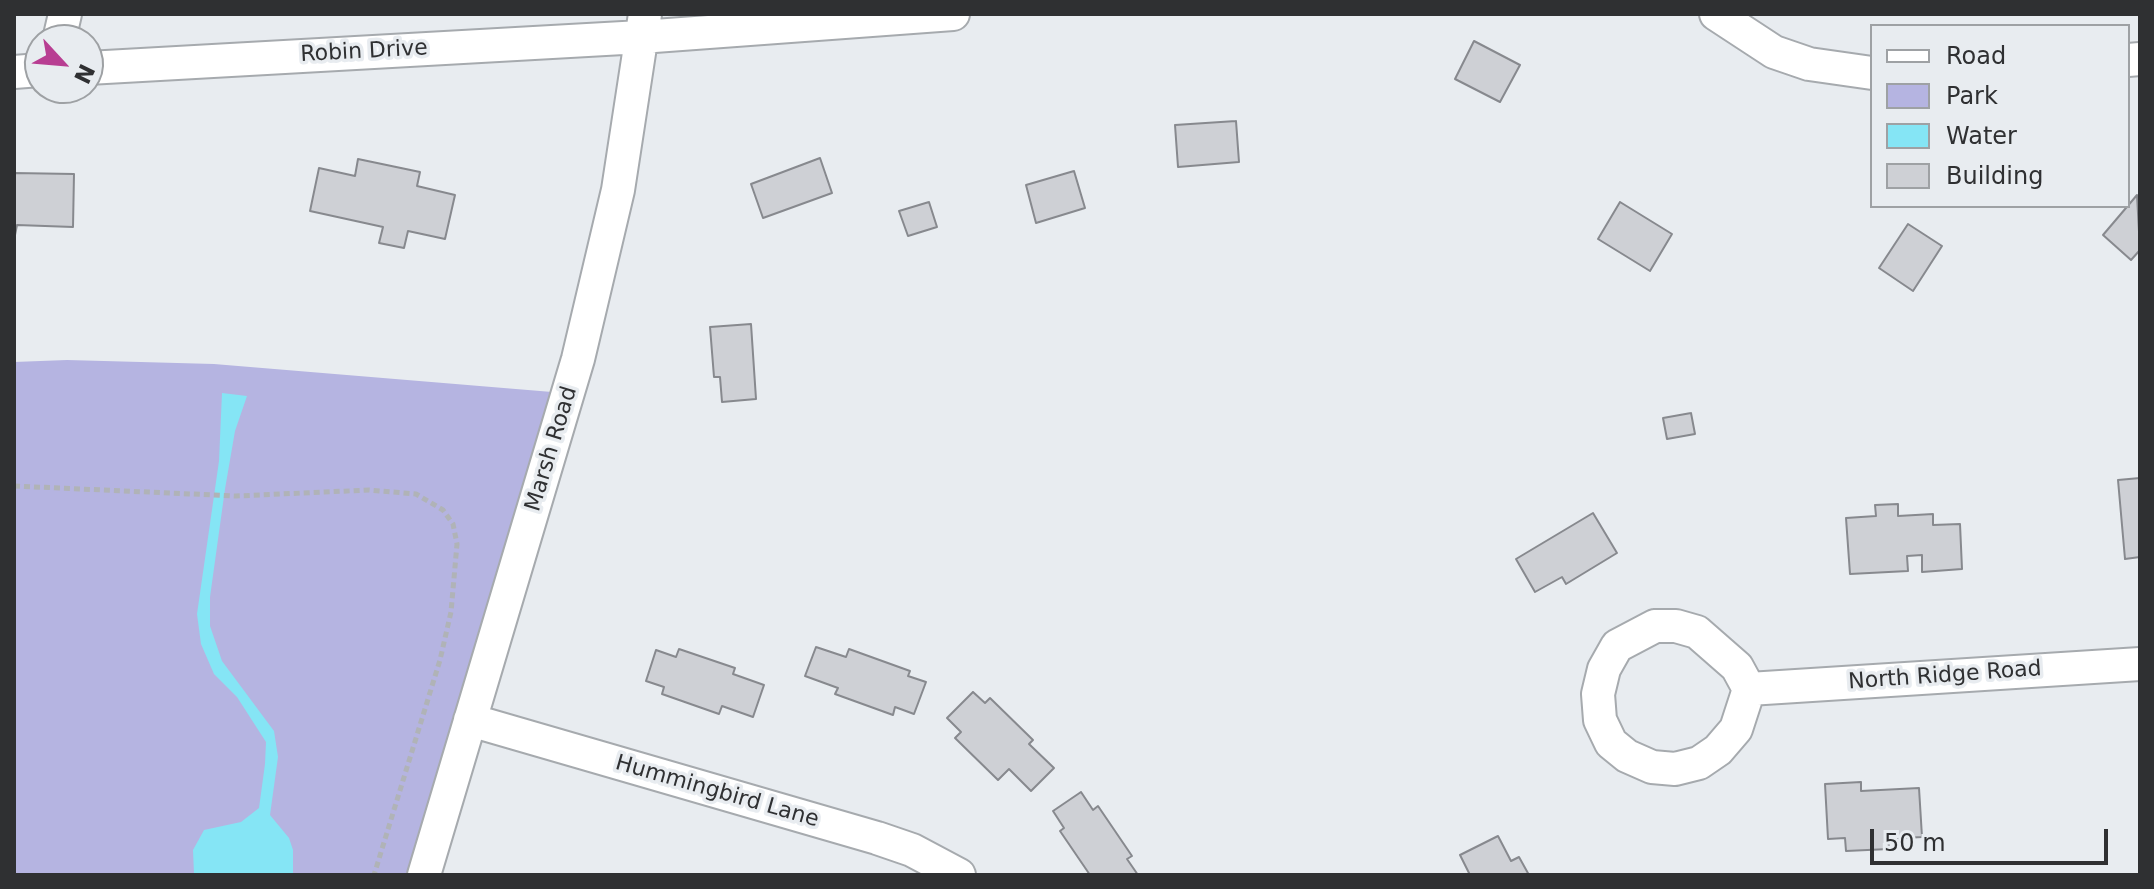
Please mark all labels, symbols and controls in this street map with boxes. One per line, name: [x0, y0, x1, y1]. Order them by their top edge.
north arrow: [24, 24, 104, 104]
legend: [1870, 24, 2130, 208]
street label: Robin Drive: [300, 35, 428, 69]
text: Road: [1946, 42, 2006, 70]
text: N: [69, 60, 99, 88]
text: Park: [1946, 82, 1998, 110]
text: Water: [1946, 122, 2017, 150]
text: Building: [1946, 162, 2043, 190]
street label: Marsh Road: [521, 383, 583, 515]
street label: North Ridge Road: [1848, 656, 2042, 696]
street label: Hummingbird Lane: [612, 750, 822, 834]
scale bar: [1874, 813, 2112, 863]
text: 50 m: [1884, 829, 1946, 857]

